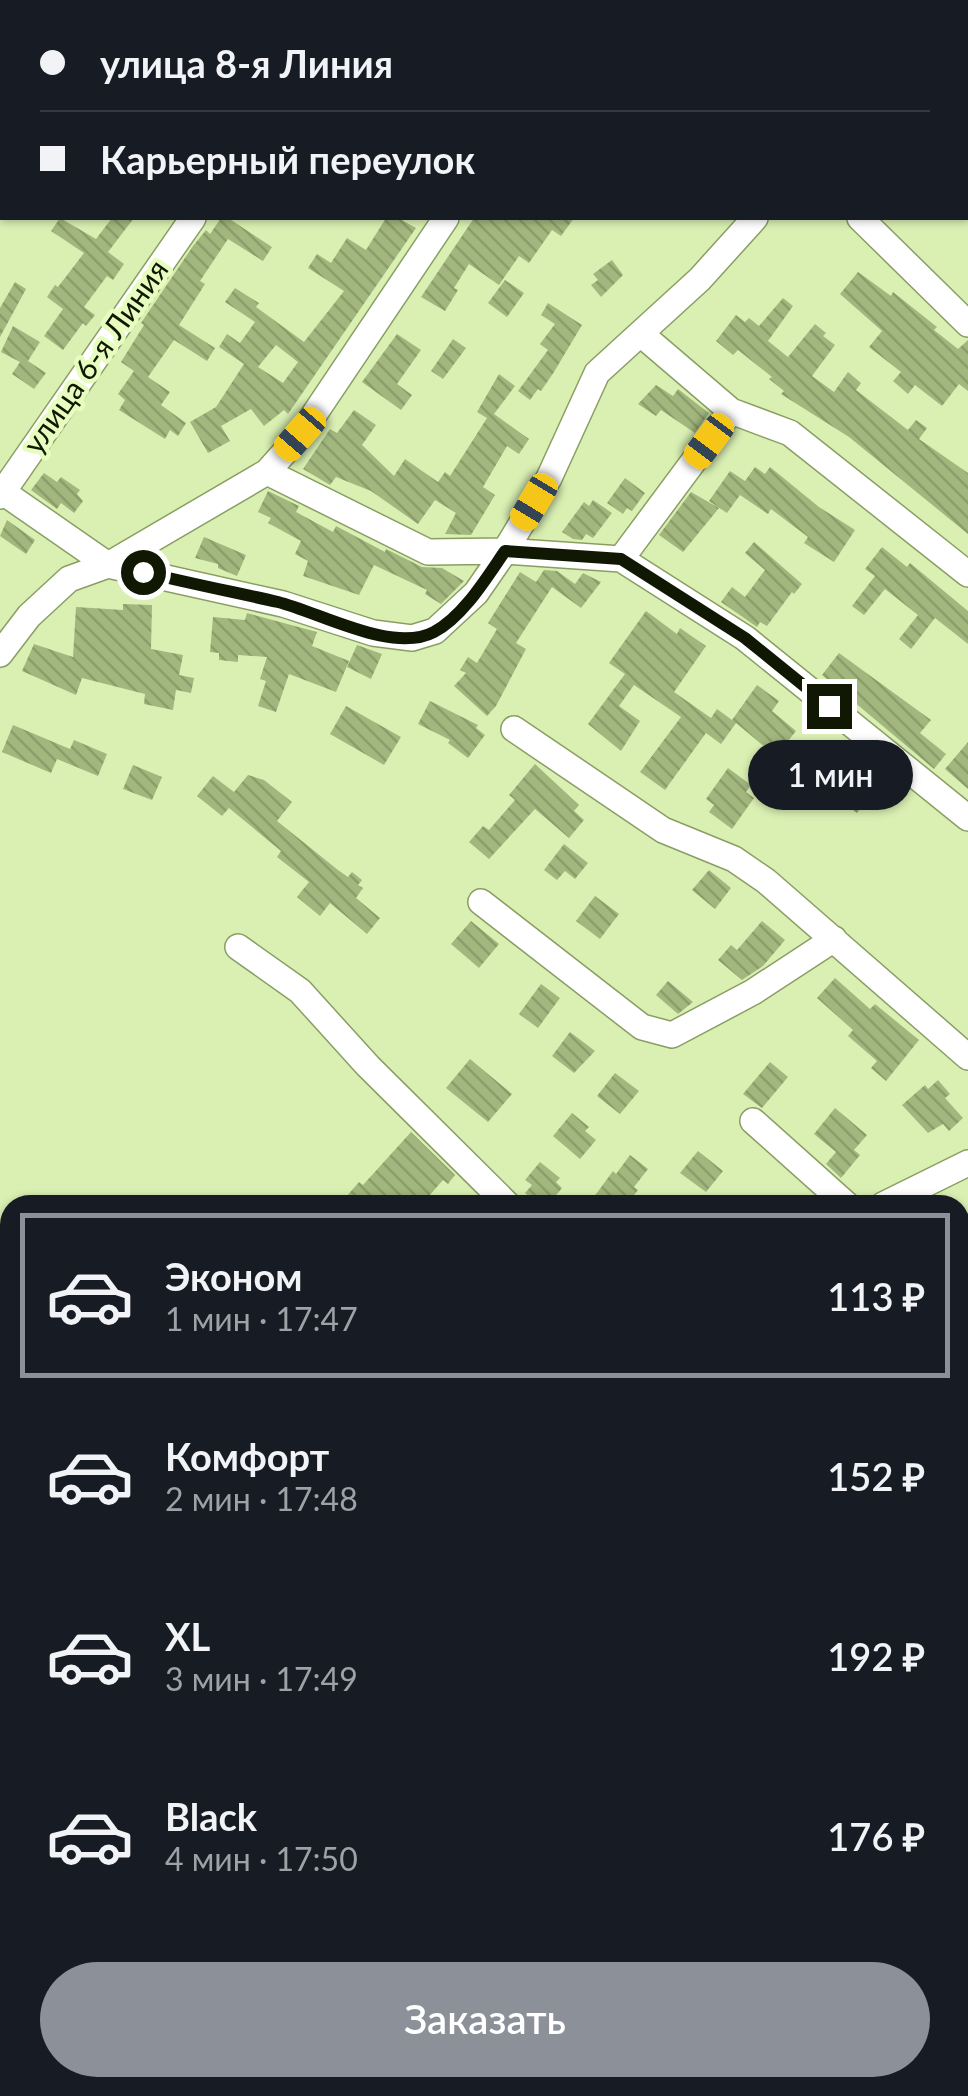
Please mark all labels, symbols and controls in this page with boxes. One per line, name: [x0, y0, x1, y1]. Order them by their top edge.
text: улица 8-я Линия: [100, 40, 393, 86]
text: Карьерный переулок: [100, 136, 475, 182]
street label: улица 6-я Линия: [14, 252, 175, 460]
car: [269, 402, 331, 466]
car: [679, 408, 739, 474]
car: [506, 469, 562, 535]
route start: [121, 550, 166, 595]
route end: [807, 684, 852, 729]
callout: 1 мин: [746, 741, 912, 811]
text: 1 мин: [788, 755, 873, 794]
icon: car: [45, 1251, 135, 1341]
text: Эконом: [165, 1253, 303, 1299]
text: 113 ₽: [827, 1273, 925, 1319]
text: 1 мин · 17:47: [165, 1299, 358, 1338]
icon: car: [45, 1431, 135, 1521]
text: Комфорт: [165, 1433, 329, 1479]
text: 152 ₽: [827, 1453, 925, 1499]
text: 2 мин · 17:48: [165, 1479, 358, 1518]
icon: car: [45, 1611, 135, 1701]
text: XL: [165, 1613, 210, 1659]
text: 192 ₽: [827, 1633, 925, 1679]
text: 3 мин · 17:49: [165, 1659, 358, 1698]
icon: car: [45, 1791, 135, 1881]
text: Black: [165, 1793, 257, 1839]
text: 176 ₽: [827, 1813, 925, 1859]
text: 4 мин · 17:50: [165, 1839, 358, 1878]
button: Заказать: [40, 1962, 930, 2077]

